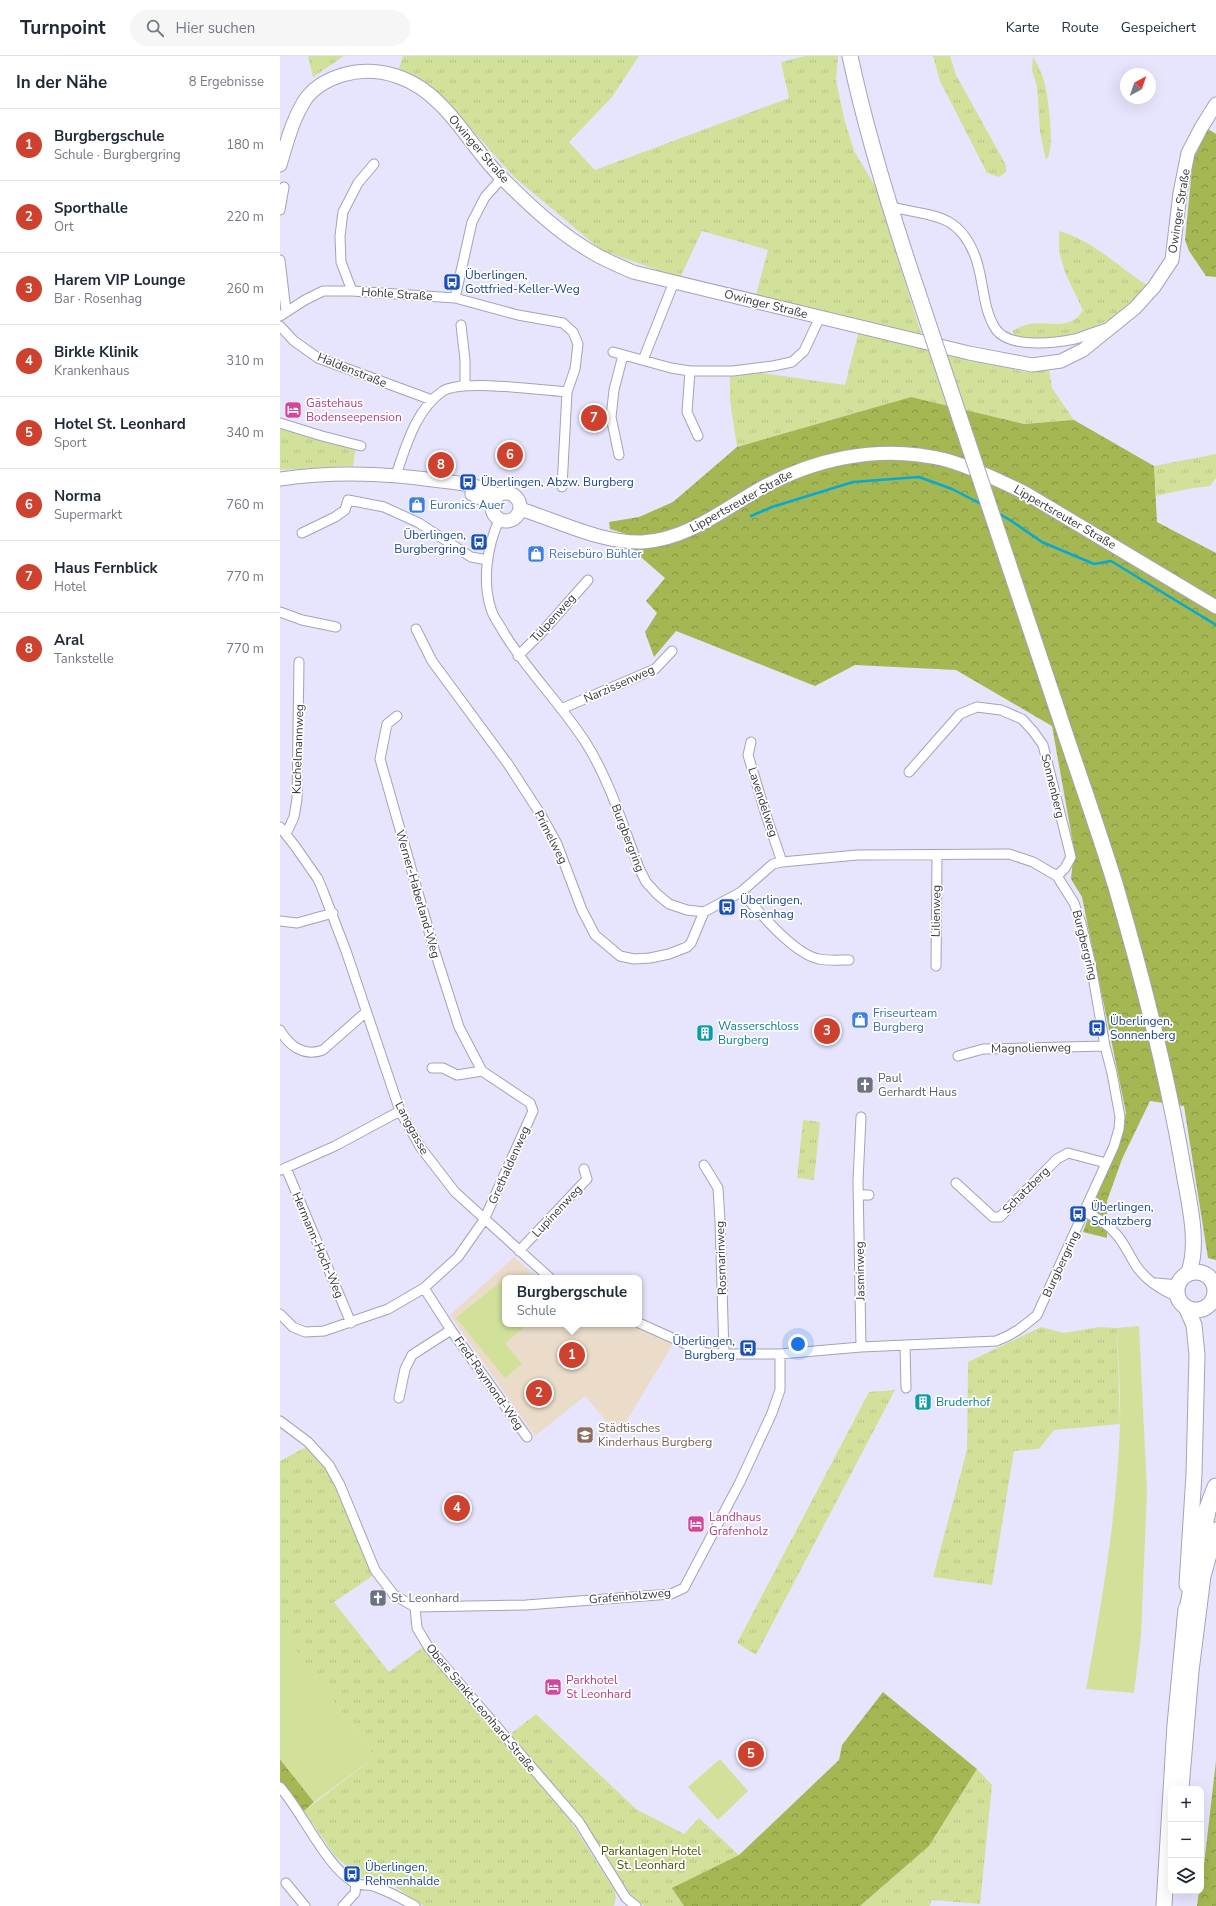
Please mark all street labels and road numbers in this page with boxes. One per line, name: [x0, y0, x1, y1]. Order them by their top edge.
street label: Owinger Straße: [445, 111, 513, 187]
street label: Owinger Straße: [1164, 167, 1194, 255]
street label: Hohle Straße: [361, 284, 433, 304]
street label: Owinger Straße: [723, 286, 809, 322]
street label: Haldenstraße: [315, 349, 389, 391]
street label: Lippertsreuter Straße: [687, 466, 795, 536]
street label: Lippertsreuter Straße: [1011, 481, 1119, 553]
street label: Tulpenweg: [527, 590, 579, 646]
street label: Narzissenweg: [581, 661, 657, 707]
street label: Kuchelmannweg: [288, 704, 308, 794]
street label: Sonnenberg: [1037, 752, 1069, 820]
street label: Lavendelweg: [744, 765, 782, 839]
street label: Burgbergring: [608, 802, 648, 874]
street label: Primelweg: [531, 808, 571, 866]
street label: Werner-Haberland-Weg: [392, 828, 444, 960]
street label: Lilienweg: [928, 885, 944, 937]
street label: Burgbergring: [1069, 908, 1101, 982]
street label: Magnolienweg: [991, 1039, 1071, 1057]
street label: Langgasse: [391, 1099, 433, 1157]
street label: Grethaldenweg: [485, 1123, 533, 1207]
street label: Schatzberg: [999, 1163, 1053, 1217]
street label: Lupinenweg: [529, 1181, 585, 1241]
street label: Hermann-Hoch-Weg: [288, 1189, 348, 1301]
street label: Rosmarinweg: [712, 1221, 730, 1295]
street label: Burgbergring: [1039, 1228, 1083, 1300]
street label: Jasminweg: [851, 1241, 869, 1302]
street label: Fred-Raymond-Weg: [451, 1333, 527, 1433]
street label: Grafenholzweg: [588, 1584, 672, 1608]
street label: Obere Sankt-Leonhard-Straße: [422, 1640, 540, 1776]

